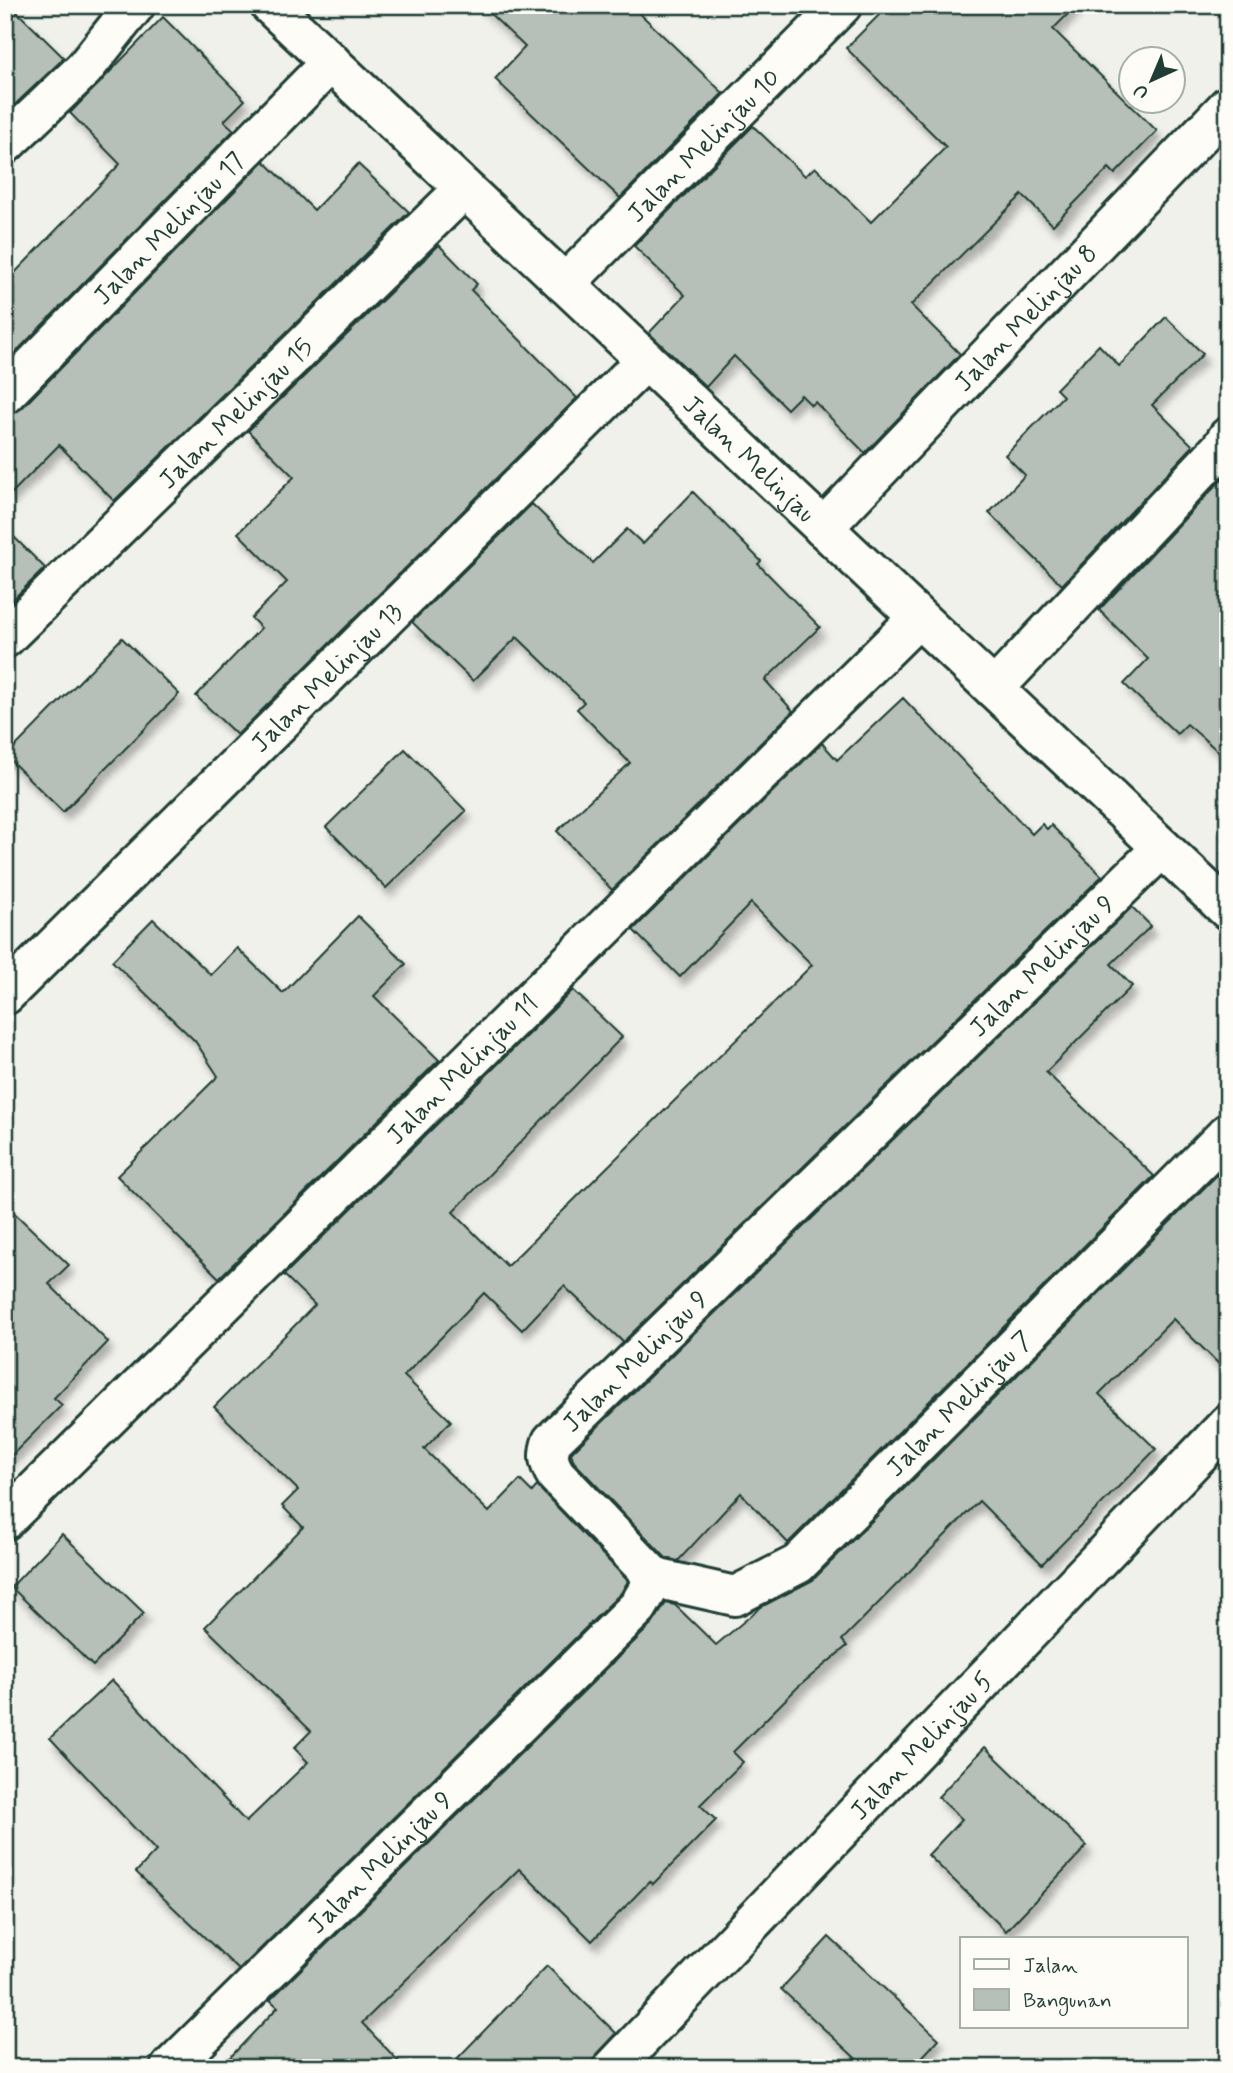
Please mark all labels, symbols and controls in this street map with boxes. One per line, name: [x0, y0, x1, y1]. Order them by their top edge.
north arrow: [1118, 46, 1188, 116]
street label: Jalan Melinjau 10: [620, 62, 789, 231]
text: U: [1128, 78, 1154, 104]
street label: Jalan Melinjau 17: [87, 145, 253, 313]
street label: Jalan Melinjau 8: [948, 237, 1106, 400]
street label: Jalan Melinjau 15: [152, 331, 321, 498]
street label: Jalan Melinjau: [675, 389, 822, 531]
street label: Jalan Melinjau 13: [244, 596, 411, 761]
street label: Jalan Melinjau 9: [962, 888, 1123, 1045]
street label: Jalan Melinjau 11: [380, 988, 546, 1153]
street label: Jalan Melinjau 9: [556, 1283, 716, 1441]
street label: Jalan Melinjau 7: [880, 1324, 1040, 1485]
street label: Jalan Melinjau 5: [843, 1665, 1002, 1829]
street label: Jalan Melinjau 9: [301, 1784, 461, 1942]
legend: [960, 1937, 1188, 2028]
text: Jalan: [1023, 1952, 1078, 1980]
text: Bangunan: [1023, 1987, 1112, 2016]

